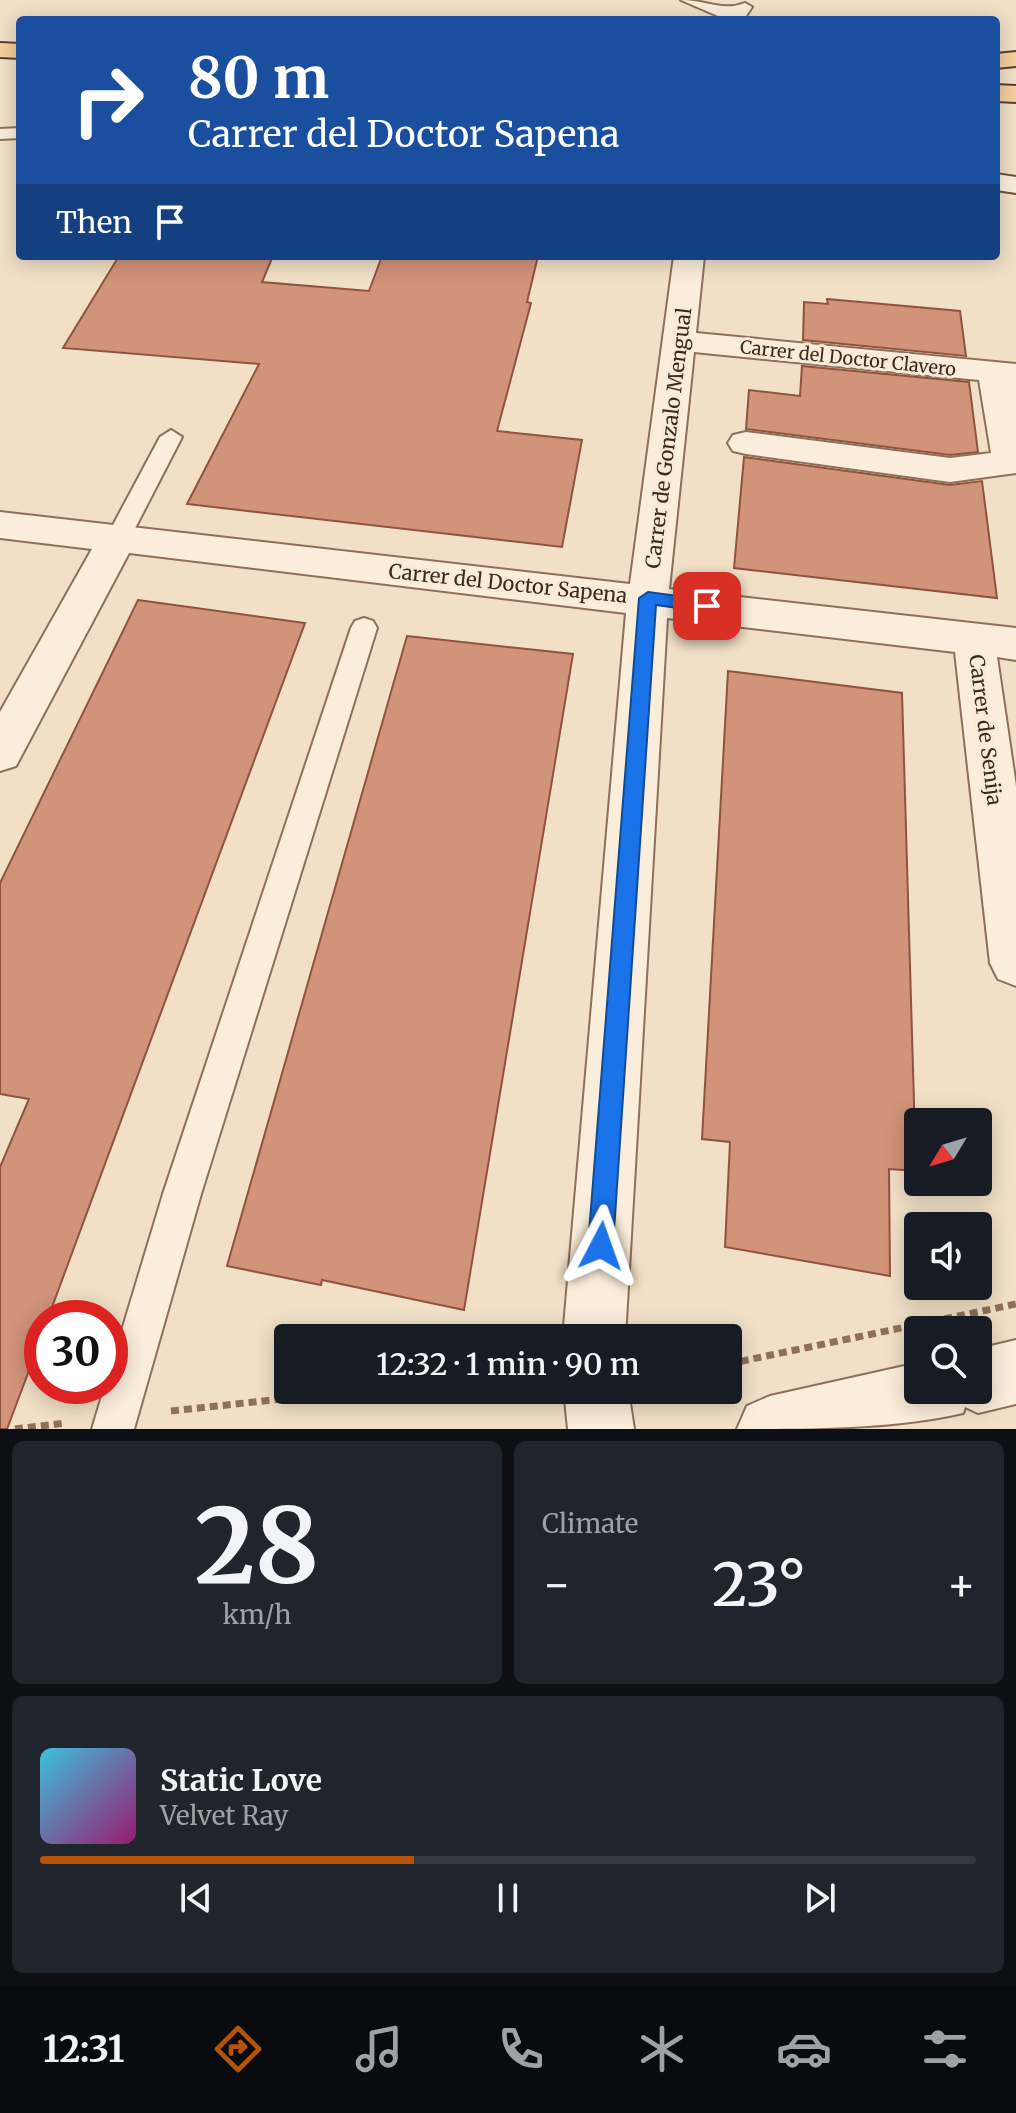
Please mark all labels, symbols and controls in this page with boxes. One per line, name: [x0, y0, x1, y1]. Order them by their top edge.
text: 80 m: [188, 43, 329, 113]
icon: right: [56, 48, 160, 152]
text: Carrer del Doctor Sapena: [188, 112, 620, 157]
icon: arrive: [148, 200, 192, 244]
text: Then: [56, 203, 132, 241]
street label: Carrer de Gonzalo Mengual: [640, 306, 696, 570]
street label: Carrer del Doctor Clavero: [739, 335, 957, 381]
street label: Carrer del Doctor Sapena: [387, 558, 629, 608]
pin: [673, 572, 741, 640]
icon: arrive: [685, 584, 729, 628]
street label: Carrer de Senija: [964, 653, 1008, 807]
north arrow: [904, 1108, 992, 1196]
map controls: [904, 1108, 992, 1404]
position arrow: [559, 1204, 643, 1288]
button: sound: [904, 1212, 992, 1300]
speed limit sign: 30: [24, 1300, 128, 1404]
button: search: [904, 1316, 992, 1404]
text: 12:32 · 1 min · 90 m: [376, 1345, 640, 1383]
text: 28: [195, 1481, 319, 1611]
text: Climate: [542, 1507, 638, 1540]
text: 23°: [712, 1547, 806, 1622]
text: −: [542, 1557, 571, 1612]
text: +: [947, 1557, 976, 1612]
text: km/h: [223, 1598, 291, 1631]
text: Static Love: [160, 1761, 322, 1799]
text: Velvet Ray: [160, 1799, 288, 1832]
icon: previous: [174, 1876, 218, 1920]
icon: pause: [486, 1876, 530, 1920]
icon: next: [798, 1876, 842, 1920]
icon: directions: [210, 2021, 266, 2077]
icon: music: [351, 2021, 407, 2077]
icon: phone: [493, 2021, 549, 2077]
icon: climate: [634, 2021, 690, 2077]
icon: car: [776, 2021, 832, 2077]
icon: filters: [917, 2021, 973, 2077]
text: 12:31: [43, 2027, 124, 2072]

